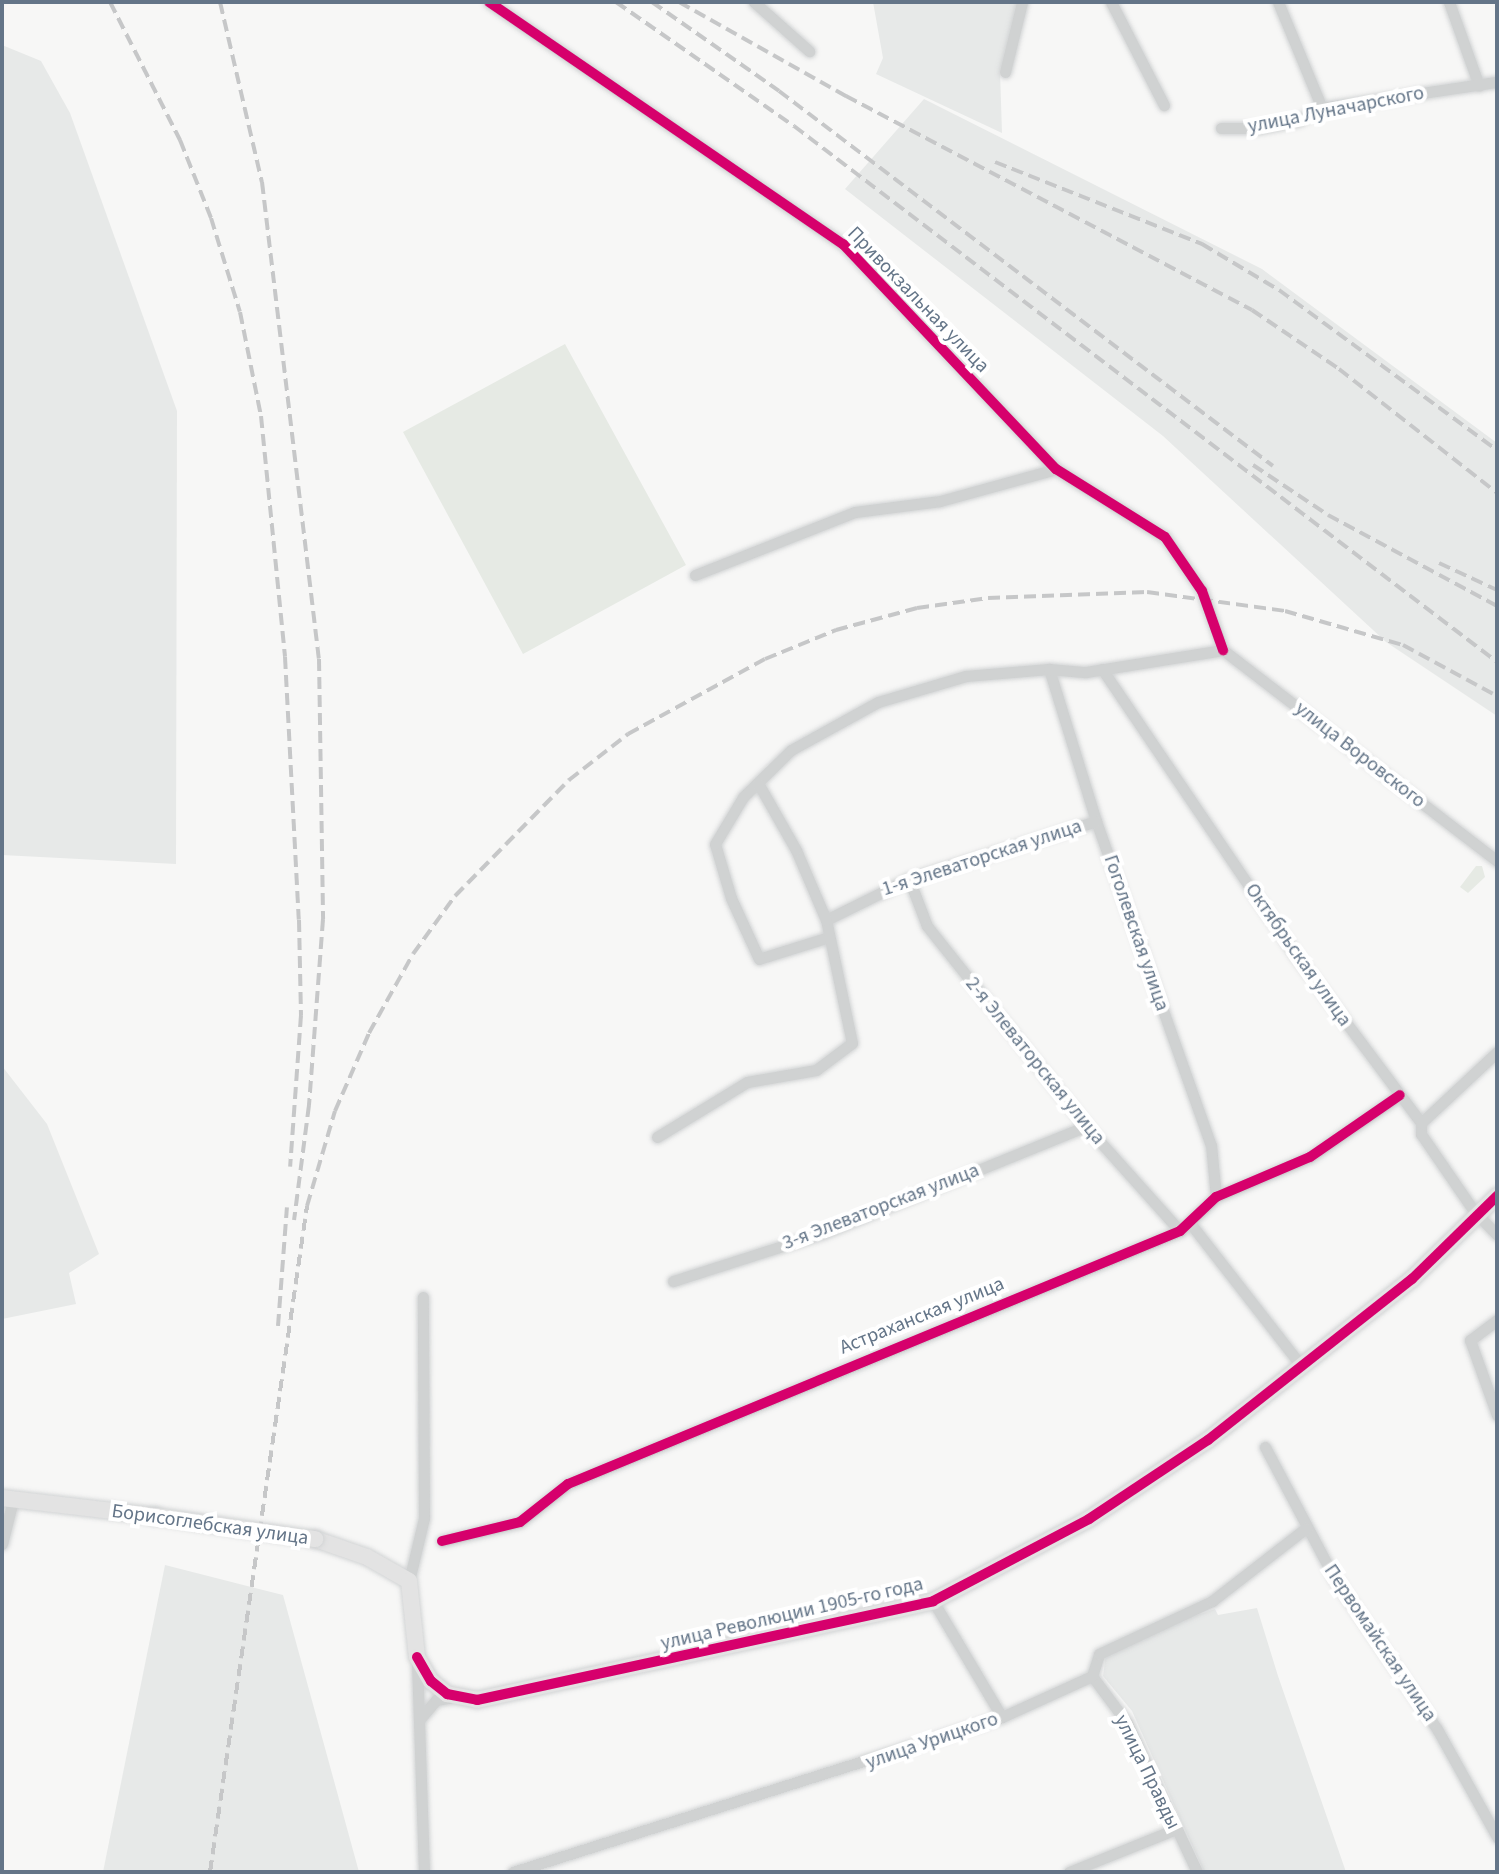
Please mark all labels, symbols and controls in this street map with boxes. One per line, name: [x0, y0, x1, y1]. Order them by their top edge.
street label: улица Луначарского: [1246, 81, 1426, 139]
street label: Привокзальная улица: [842, 222, 994, 378]
street label: улица Воровского: [1290, 697, 1430, 813]
street label: 1-я Элеваторская улица: [879, 814, 1085, 902]
street label: Гоголевская улица: [1098, 852, 1174, 1014]
street label: Октябрьская улица: [1240, 879, 1356, 1031]
street label: 2-я Элеваторская улица: [960, 972, 1110, 1150]
street label: 3-я Элеваторская улица: [779, 1158, 983, 1256]
street label: Астраханская улица: [836, 1272, 1008, 1360]
street label: Борисоглебская улица: [110, 1499, 310, 1551]
street label: Первомайская улица: [1318, 1560, 1442, 1726]
street label: улица Революции 1905-го года: [658, 1572, 926, 1656]
street label: улица Урицкого: [863, 1707, 1001, 1775]
street label: улица Правды: [1109, 1711, 1185, 1833]

